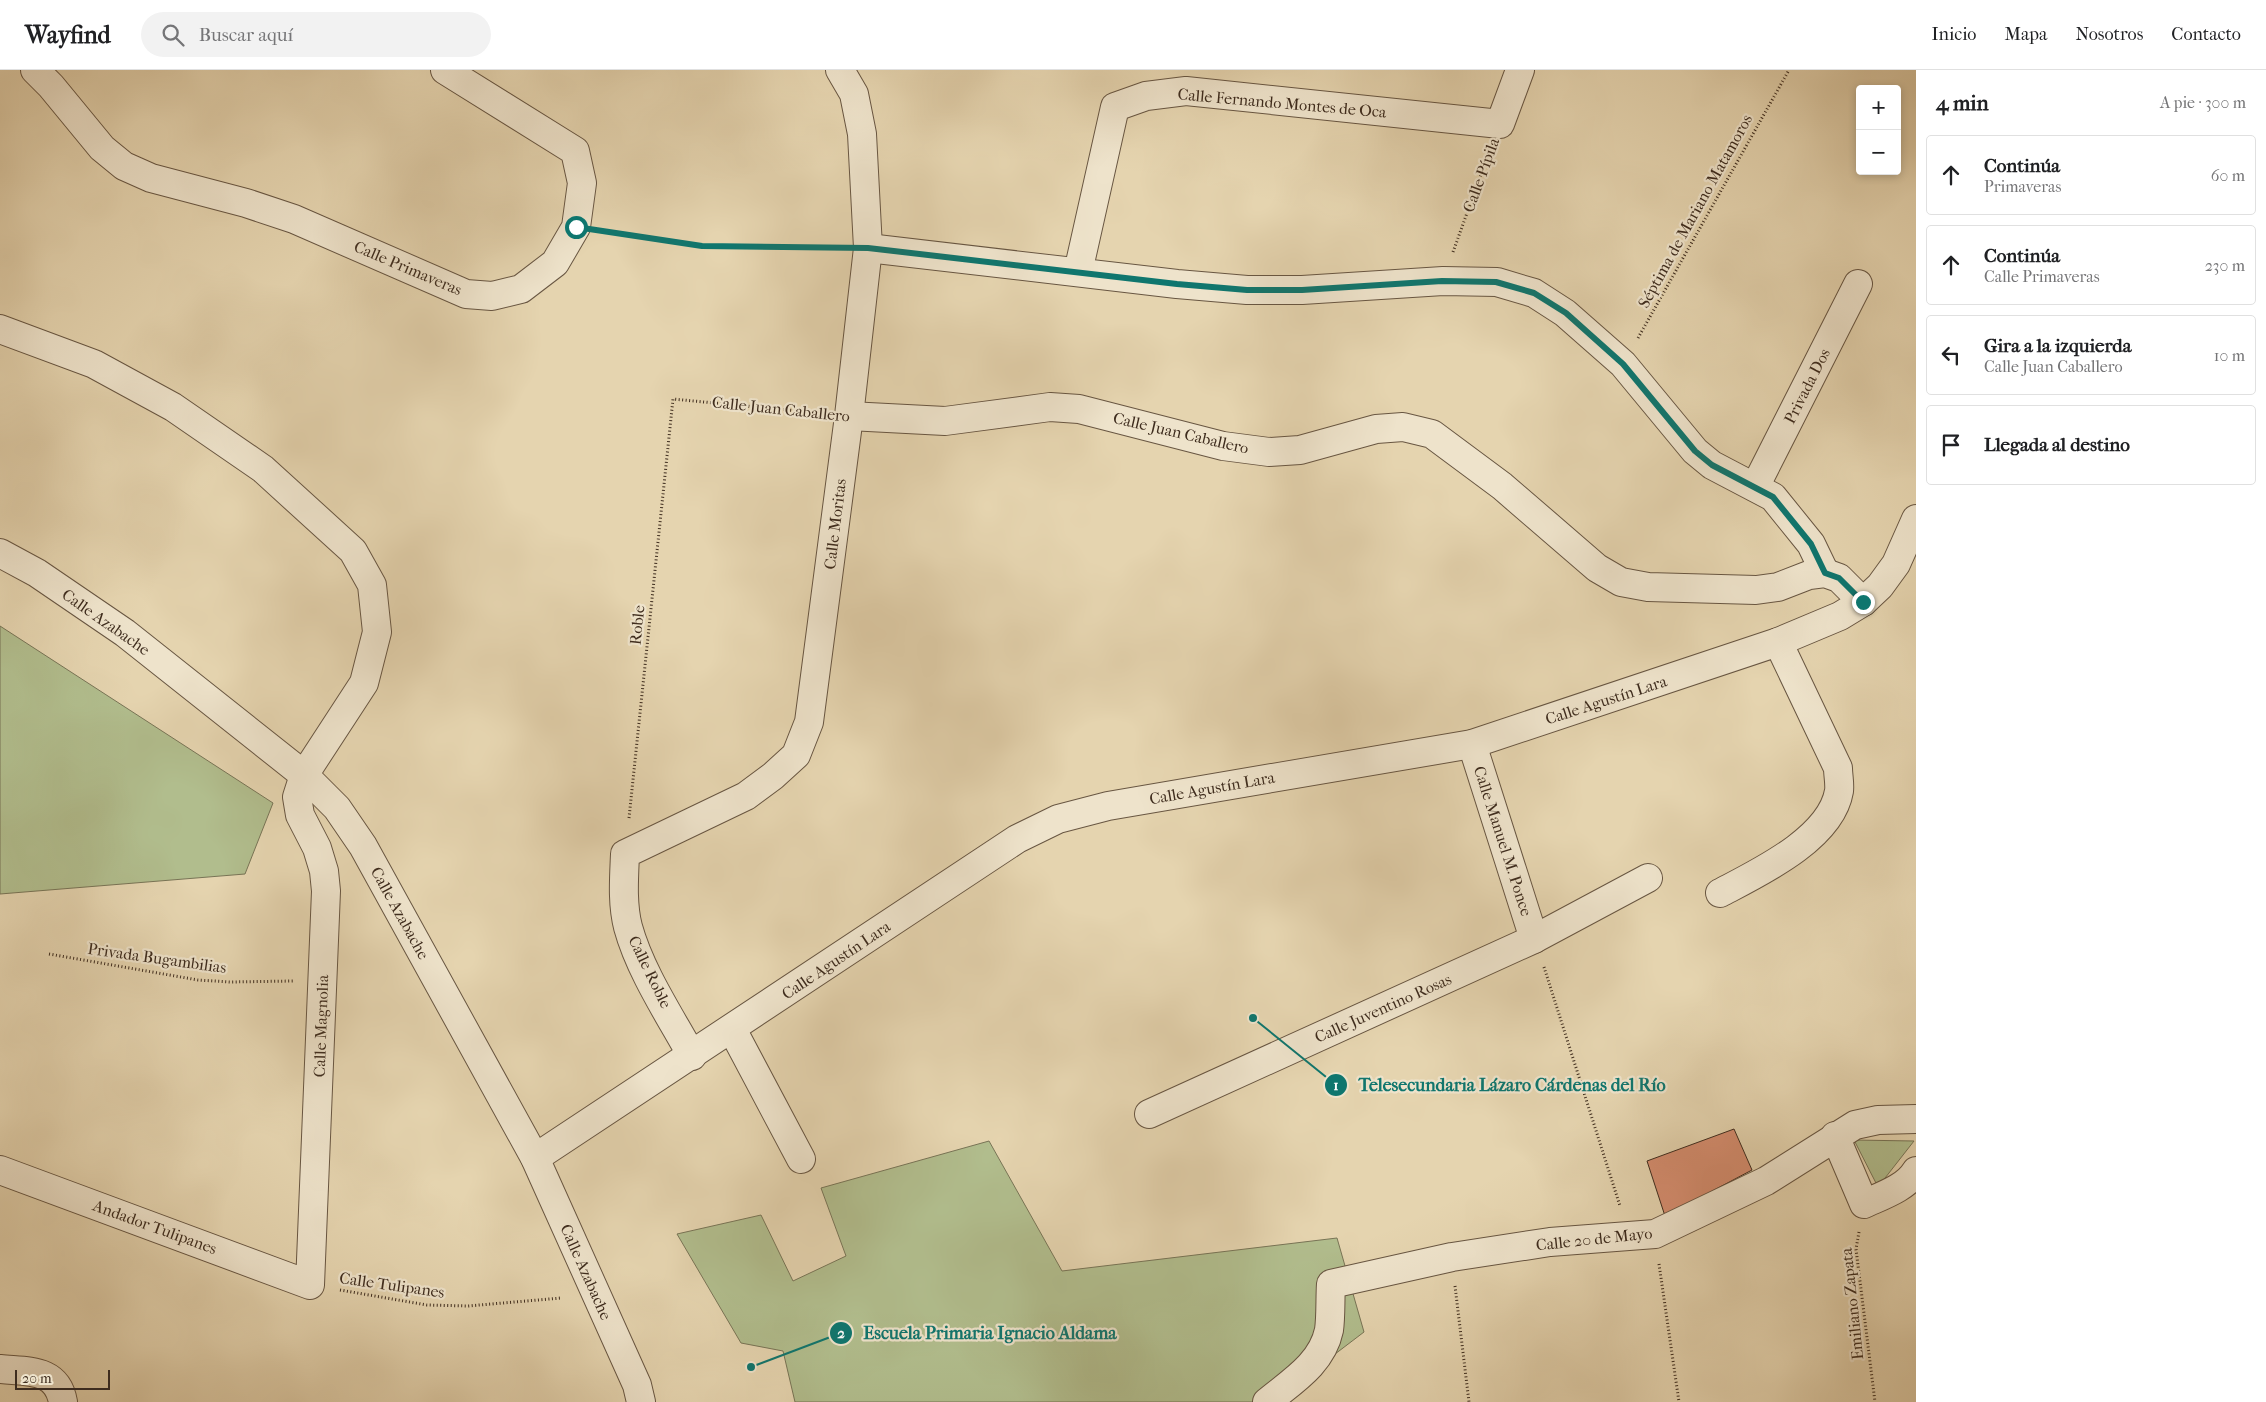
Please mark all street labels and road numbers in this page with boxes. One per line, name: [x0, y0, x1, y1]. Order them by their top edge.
street label: Calle Fernando Montes de Oca: [1177, 84, 1388, 122]
street label: Séptima de Mariano Matamoros: [1634, 111, 1756, 311]
street label: Calle Pípila: [1459, 135, 1503, 215]
street label: Calle Primaveras: [351, 237, 465, 299]
street label: Privada Dos: [1780, 345, 1834, 427]
street label: Calle Juan Caballero: [711, 392, 851, 426]
street label: Calle Juan Caballero: [1111, 408, 1251, 458]
street label: Calle Moritas: [820, 478, 850, 570]
street label: Calle Azabache: [58, 585, 154, 659]
street label: Roble: [625, 604, 649, 646]
street label: Calle Agustín Lara: [1543, 671, 1670, 729]
street label: Calle Manuel M. Ponce: [1470, 764, 1536, 919]
street label: Calle Agustín Lara: [1148, 768, 1277, 808]
street label: Calle Azabache: [367, 863, 433, 963]
street label: Calle Agustín Lara: [778, 916, 894, 1003]
street label: Calle Roble: [624, 933, 676, 1011]
street label: Privada Bugambilias: [86, 939, 228, 977]
street label: Calle Juventino Rosas: [1312, 969, 1454, 1047]
street label: Calle Magnolia: [310, 974, 332, 1078]
street label: Andador Tulipanes: [90, 1195, 220, 1258]
street label: Calle Azabache: [556, 1221, 616, 1323]
street label: Calle 20 de Mayo: [1535, 1223, 1653, 1255]
street label: Emiliano Zapata: [1837, 1246, 1867, 1361]
street label: Calle Tulipanes: [338, 1268, 446, 1302]

